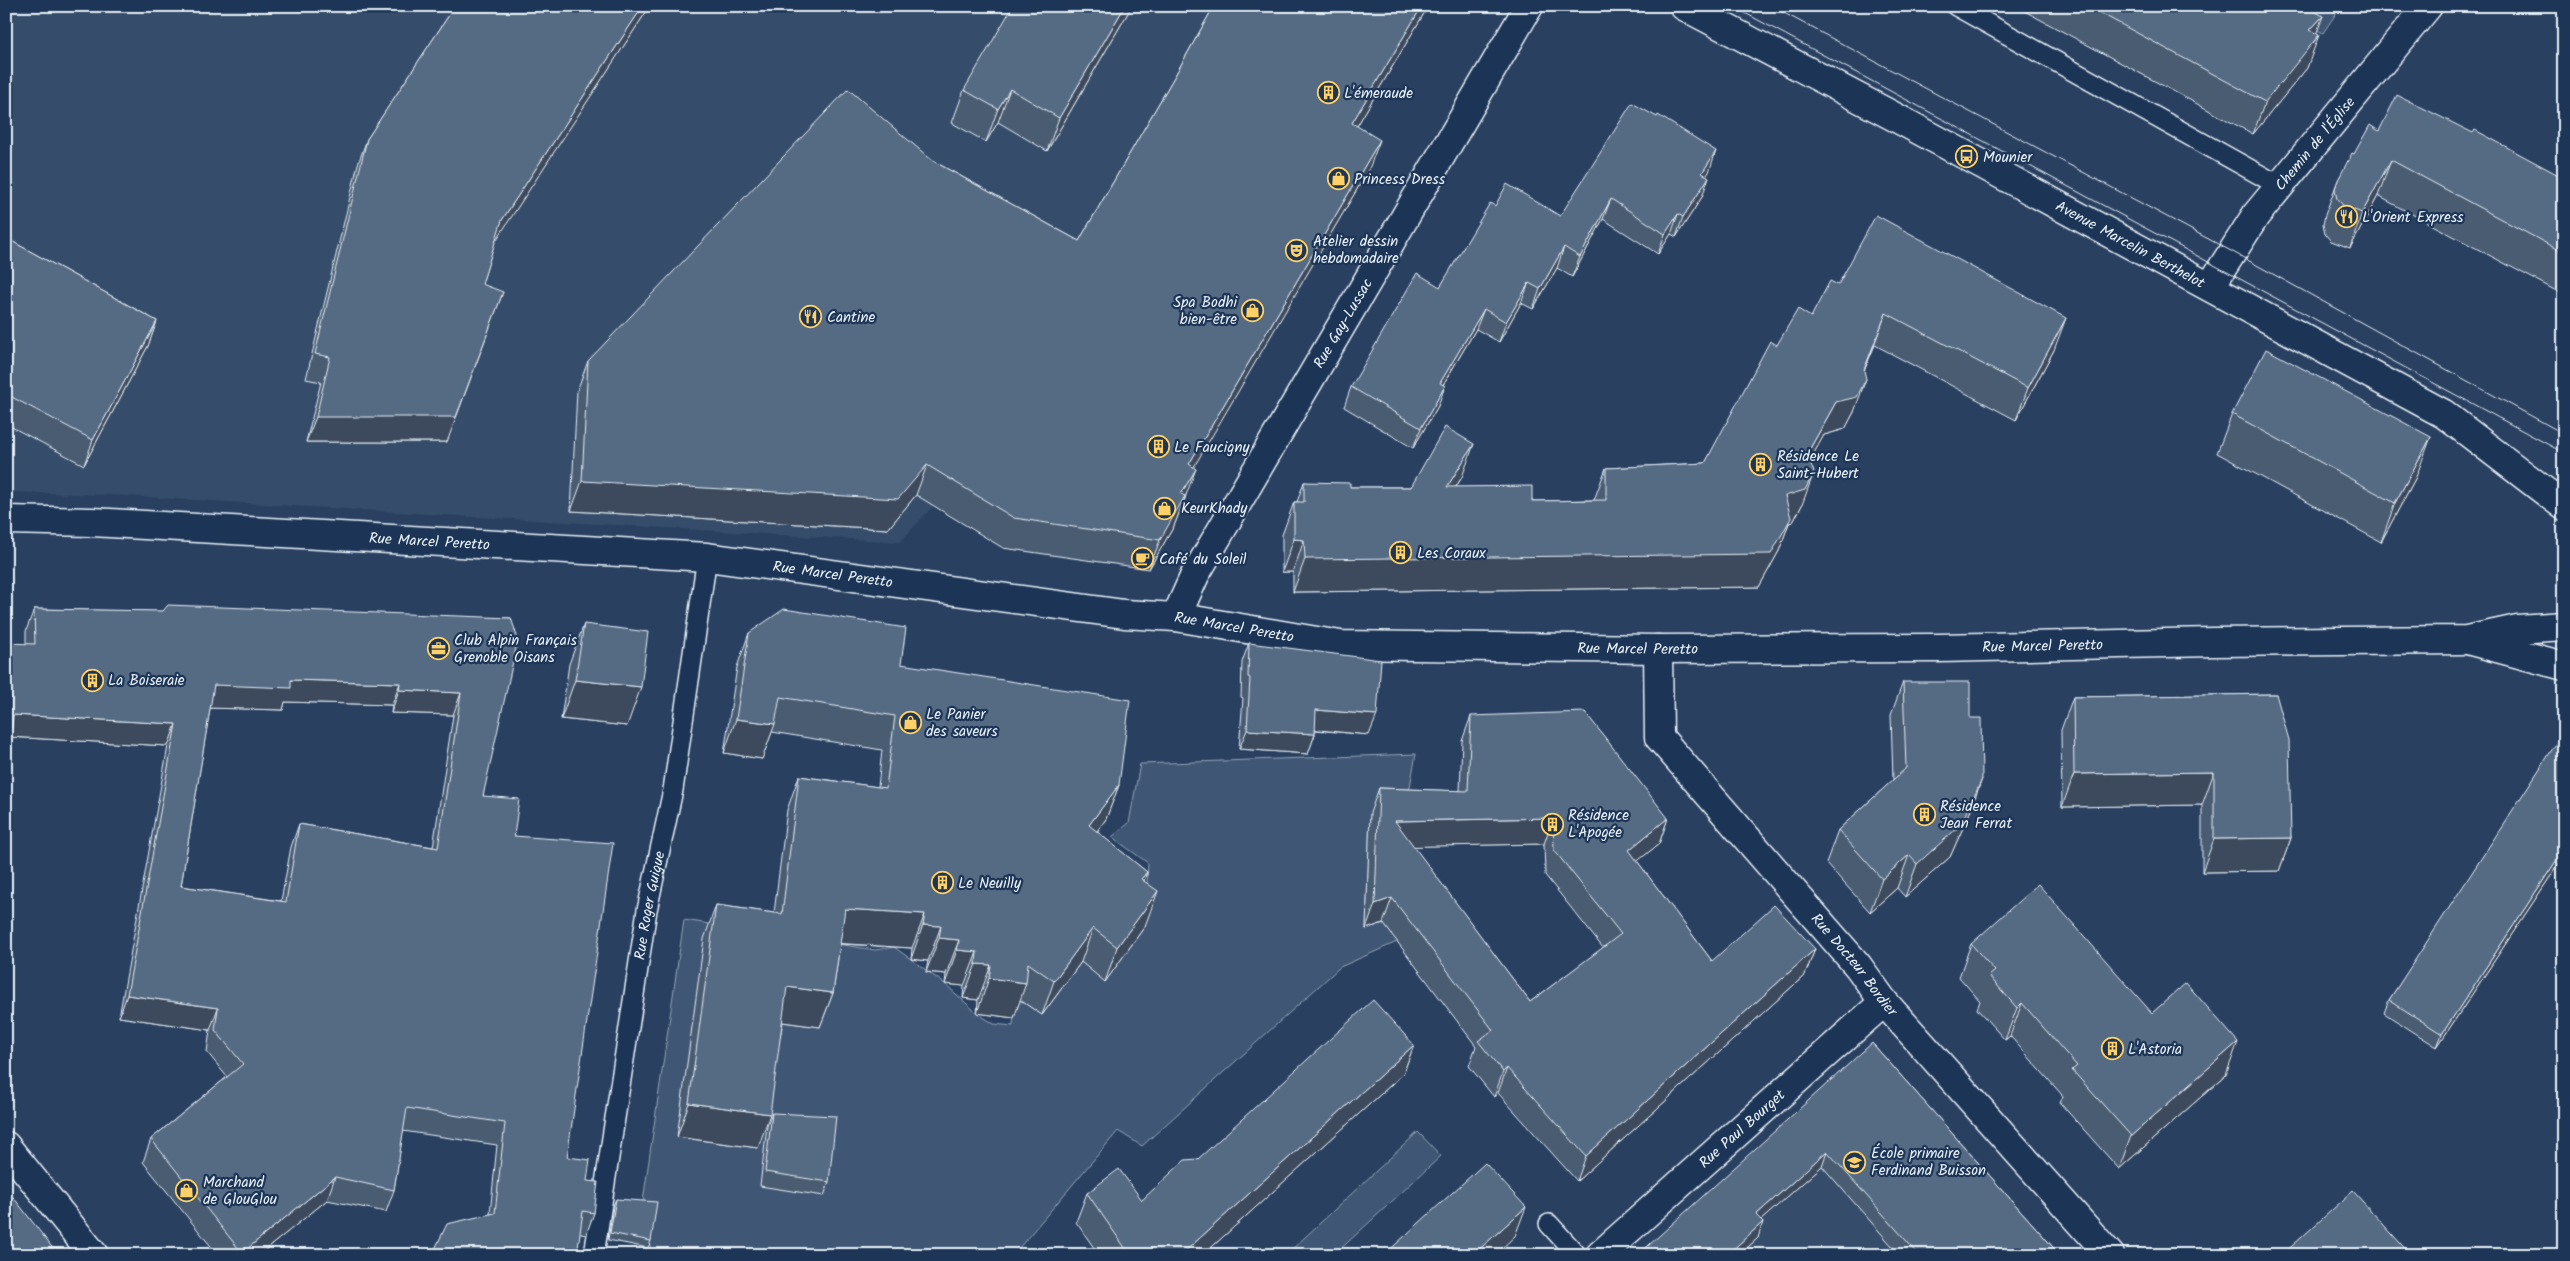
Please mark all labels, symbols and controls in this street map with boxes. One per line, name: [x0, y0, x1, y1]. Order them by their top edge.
building icon: L'émeraude: [1316, 81, 1340, 105]
place label: L'émeraude: [1344, 82, 1413, 106]
street label: Chemin de l'Église: [2270, 92, 2362, 197]
bus stop icon: Mounier: [1955, 145, 1979, 169]
place label: Mounier: [1983, 146, 2033, 170]
shop icon: Princess Dress: [1326, 167, 1350, 191]
place label: Princess Dress: [1354, 168, 1446, 192]
street label: Avenue Marcelin Berthelot: [2051, 195, 2209, 296]
restaurant icon: L'Orient Express: [2334, 205, 2358, 229]
place label: L'Orient Express: [2362, 206, 2464, 230]
place label: Atelier dessin hebdomadaire: [1313, 230, 1399, 271]
theatre icon: Atelier dessin hebdomadaire: [1285, 238, 1309, 262]
street label: Rue Gay-Lussac: [1308, 274, 1380, 373]
place label: Spa Bodhi bien-être: [1173, 291, 1238, 332]
shop icon: Spa Bodhi bien-être: [1241, 299, 1265, 323]
restaurant icon: Cantine: [799, 305, 823, 329]
place label: Cantine: [827, 306, 875, 330]
building icon: Le Faucigny: [1146, 435, 1170, 459]
place label: Le Faucigny: [1174, 436, 1250, 460]
place label: Résidence Le Saint-Hubert: [1777, 445, 1859, 486]
building icon: Résidence Le Saint-Hubert: [1749, 453, 1773, 477]
shop icon: KeurKhady: [1153, 496, 1177, 520]
place label: KeurKhady: [1181, 497, 1248, 521]
street label: Rue Marcel Peretto: [368, 527, 491, 558]
building icon: Les Coraux: [1389, 541, 1413, 565]
place label: Les Coraux: [1417, 542, 1486, 566]
cafe icon: Café du Soleil: [1131, 547, 1155, 571]
place label: Café du Soleil: [1159, 548, 1247, 572]
street label: Rue Marcel Peretto: [771, 555, 894, 595]
street label: Rue Marcel Peretto: [1172, 606, 1296, 650]
place label: Club Alpin Français Grenoble Oisans: [454, 629, 577, 670]
street label: Rue Marcel Peretto: [1982, 633, 2103, 660]
office icon: Club Alpin Français Grenoble Oisans: [426, 637, 450, 661]
street label: Rue Marcel Peretto: [1577, 637, 1698, 662]
building icon: La Boiseraie: [80, 668, 104, 692]
place label: La Boiseraie: [108, 669, 185, 693]
place label: Le Panier des saveurs: [926, 703, 998, 744]
shop icon: Le Panier des saveurs: [898, 711, 922, 735]
place label: Résidence Jean Ferrat: [1940, 795, 2012, 836]
building icon: Résidence Jean Ferrat: [1912, 803, 1936, 827]
place label: Résidence L'Apogée: [1568, 804, 1629, 845]
building icon: Résidence L'Apogée: [1540, 812, 1564, 836]
street label: Rue Roger Guigue: [629, 849, 672, 962]
building icon: Le Neuilly: [930, 871, 954, 895]
place label: Le Neuilly: [958, 872, 1022, 896]
street label: Rue Docteur Bordier: [1804, 908, 1903, 1023]
building icon: L'Astoria: [2100, 1037, 2124, 1061]
place label: L'Astoria: [2128, 1038, 2182, 1062]
street label: Rue Paul Bourget: [1694, 1084, 1791, 1175]
place label: École primaire Ferdinand Buisson: [1871, 1142, 1986, 1183]
school or university icon: École primaire Ferdinand Buisson: [1843, 1150, 1867, 1174]
place label: Marchand de GlouGlou: [203, 1171, 277, 1212]
shop icon: Marchand de GlouGlou: [175, 1179, 199, 1203]

